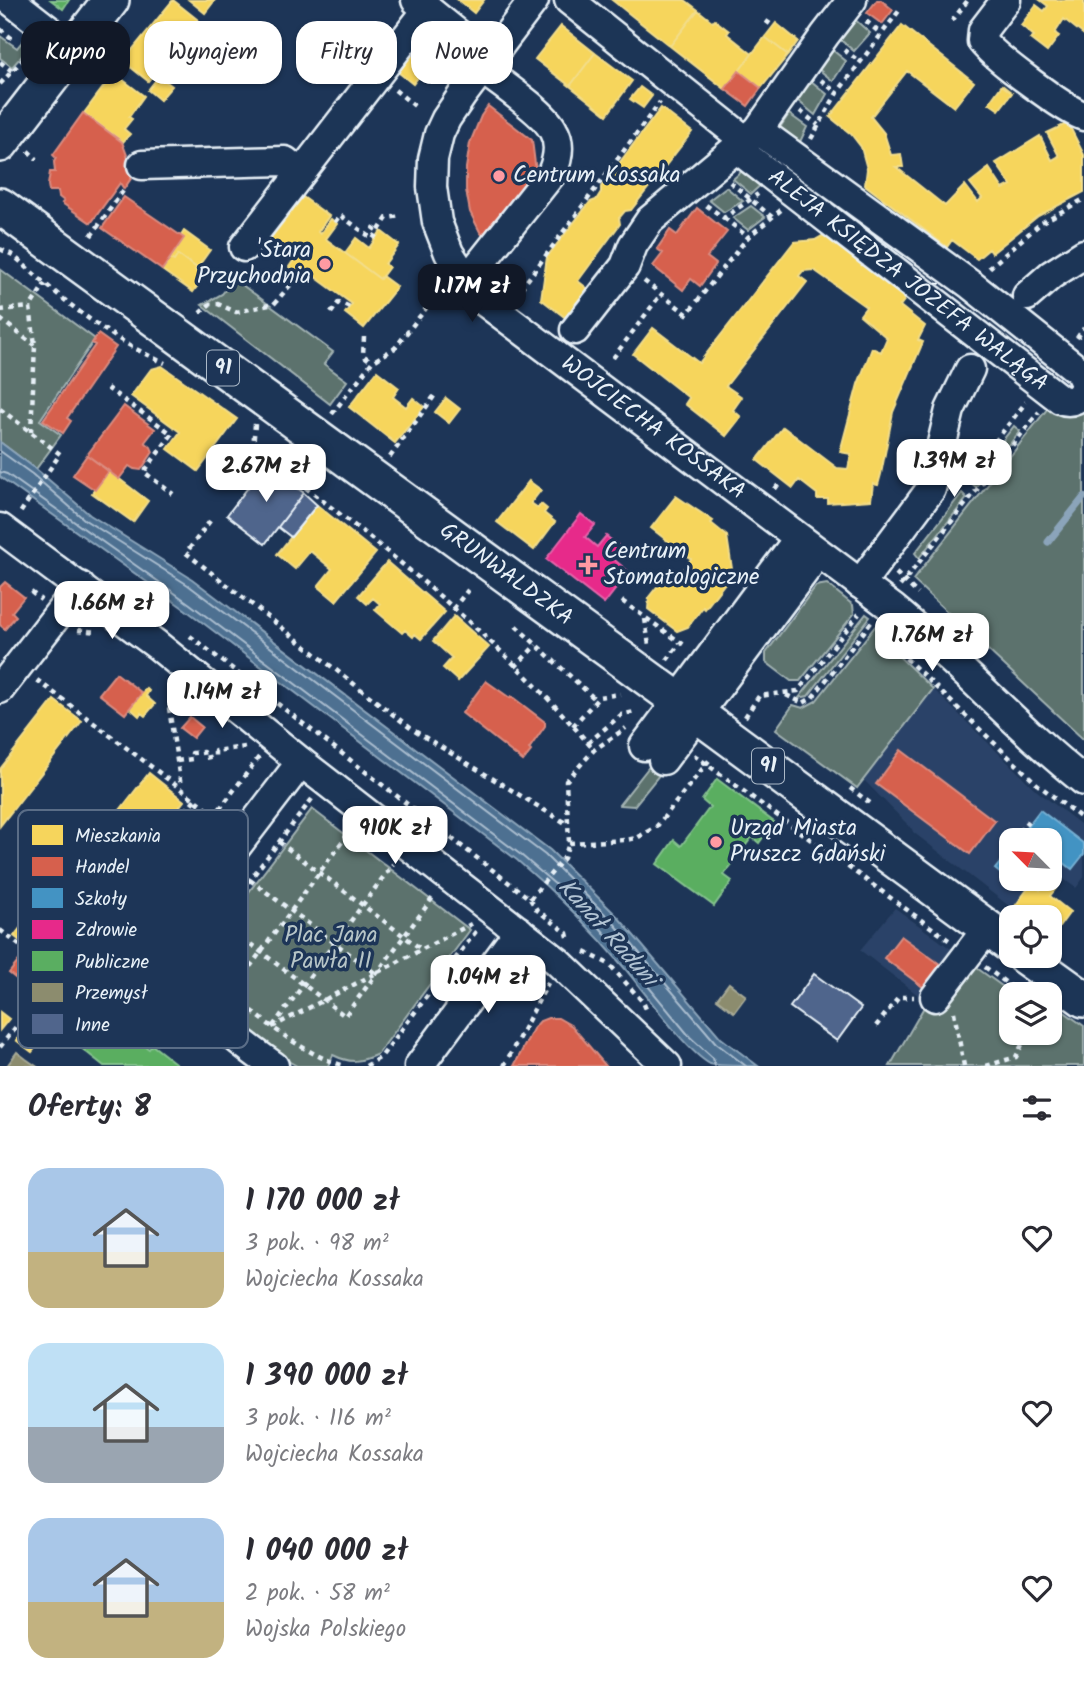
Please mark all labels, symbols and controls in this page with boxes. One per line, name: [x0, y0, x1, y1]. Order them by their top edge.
chip: Kupno: [21, 21, 130, 84]
chip: Wynajem: [144, 21, 282, 84]
chip: Filtry: [296, 21, 397, 84]
chip: Nowe: [411, 21, 513, 84]
place label: Centrum Kossaka: [513, 158, 680, 194]
street label: ALEJA KSIĘDZA JÓZEFA WALĄGA: [759, 160, 1056, 401]
marker: Centrum Kossaka: [491, 168, 507, 184]
place label: 'Stara Przychodnia: [197, 233, 311, 295]
marker: 'Stara Przychodnia: [317, 256, 333, 272]
pin: 1.17M zł: [400, 264, 544, 324]
text: 1.17M zł: [434, 269, 510, 305]
street label: WOJCIECHA KOSSAKA: [553, 347, 753, 510]
road number: 91: [207, 350, 239, 386]
pin: 1.39M zł: [882, 440, 1026, 499]
pin: 2.67M zł: [194, 444, 338, 504]
text: 1.39M zł: [913, 444, 995, 480]
text: 2.67M zł: [222, 449, 310, 485]
street label: GRUNWALDZKA: [431, 514, 580, 636]
place label: Centrum Stomatologiczne: [604, 534, 759, 596]
marker: Centrum Stomatologiczne: [578, 555, 598, 575]
pin: 1.66M zł: [40, 582, 184, 641]
text: 1.66M zł: [70, 586, 154, 622]
pin: 1.76M zł: [860, 614, 1004, 673]
text: 1.76M zł: [891, 618, 973, 654]
pin: 1.14M zł: [150, 670, 294, 730]
text: 1.14M zł: [183, 675, 261, 711]
road number: 91: [752, 748, 784, 784]
pin: 910K zł: [330, 806, 460, 866]
legend: [18, 810, 248, 1048]
text: 910K zł: [359, 811, 431, 847]
place label: Urząd Miasta Pruszcz Gdański: [730, 811, 887, 873]
text: Mieszkania: [75, 822, 161, 852]
north arrow: [999, 828, 1062, 891]
map controls: [999, 828, 1062, 1045]
marker: Urząd Miasta Pruszcz Gdański: [708, 834, 724, 850]
text: Handel: [75, 853, 130, 883]
water label: Kanał Raduni: [547, 870, 670, 1000]
text: Szkoły: [75, 885, 128, 915]
button: locate: [999, 905, 1062, 968]
text: Zdrowie: [75, 916, 137, 946]
park label: Plac Jana Pawła II: [285, 918, 377, 980]
text: Publiczne: [75, 948, 150, 978]
pin: 1.04M zł: [416, 956, 560, 1015]
text: 1.04M zł: [447, 960, 529, 996]
text: Przemysł: [75, 979, 149, 1009]
button: layers: [999, 982, 1062, 1045]
text: Inne: [75, 1011, 110, 1041]
text: Oferty: 8: [28, 1084, 151, 1132]
icon: filters: [1018, 1089, 1056, 1127]
text: 1 170 000 zł: [245, 1178, 399, 1226]
icon: home: [84, 1196, 168, 1280]
icon: heart: [1018, 1219, 1056, 1257]
text: 3 pok. · 98 m²: [245, 1226, 389, 1262]
text: Wojciecha Kossaka: [245, 1262, 424, 1298]
text: 1 390 000 zł: [245, 1353, 408, 1401]
icon: home: [84, 1371, 168, 1455]
icon: heart: [1018, 1394, 1056, 1432]
text: 3 pok. · 116 m²: [245, 1401, 391, 1437]
text: Wojciecha Kossaka: [245, 1437, 424, 1473]
text: 1 040 000 zł: [245, 1528, 408, 1576]
icon: home: [84, 1546, 168, 1630]
icon: heart: [1018, 1569, 1056, 1607]
text: 2 pok. · 58 m²: [245, 1576, 390, 1612]
text: Wojska Polskiego: [245, 1612, 406, 1648]

